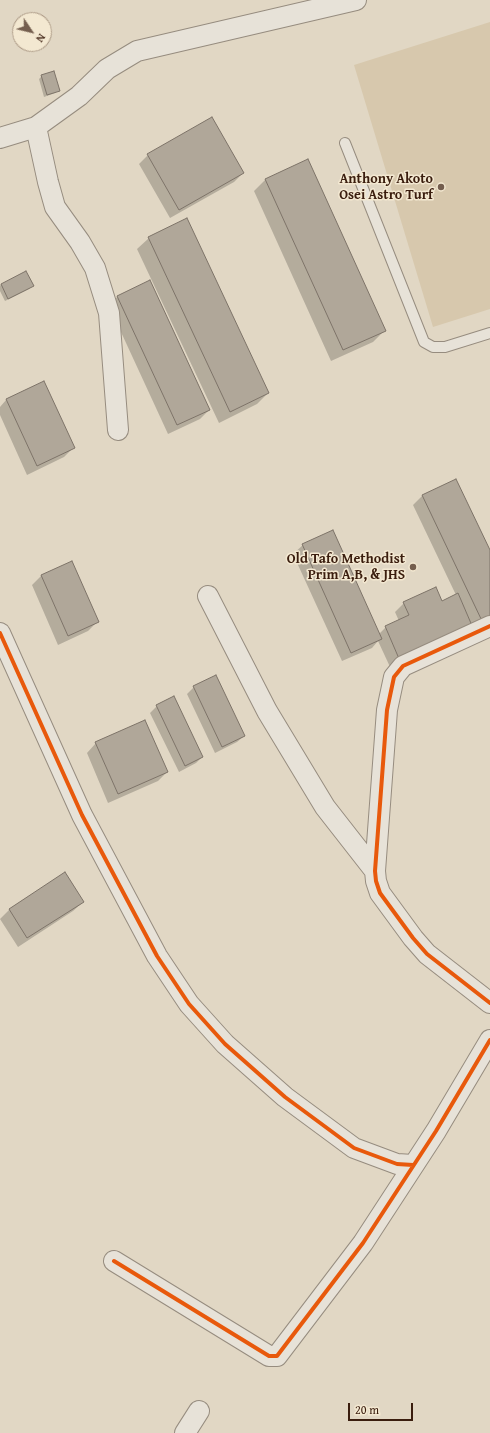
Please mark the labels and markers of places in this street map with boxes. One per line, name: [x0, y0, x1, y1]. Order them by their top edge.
place label: Anthony Akoto Osei Astro Turf: [339, 171, 433, 204]
marker: Anthony Akoto Osei Astro Turf: [436, 182, 446, 192]
place label: Old Tafo Methodist Prim A,B, & JHS: [287, 551, 405, 584]
marker: Old Tafo Methodist Prim A,B, & JHS: [408, 562, 418, 572]

